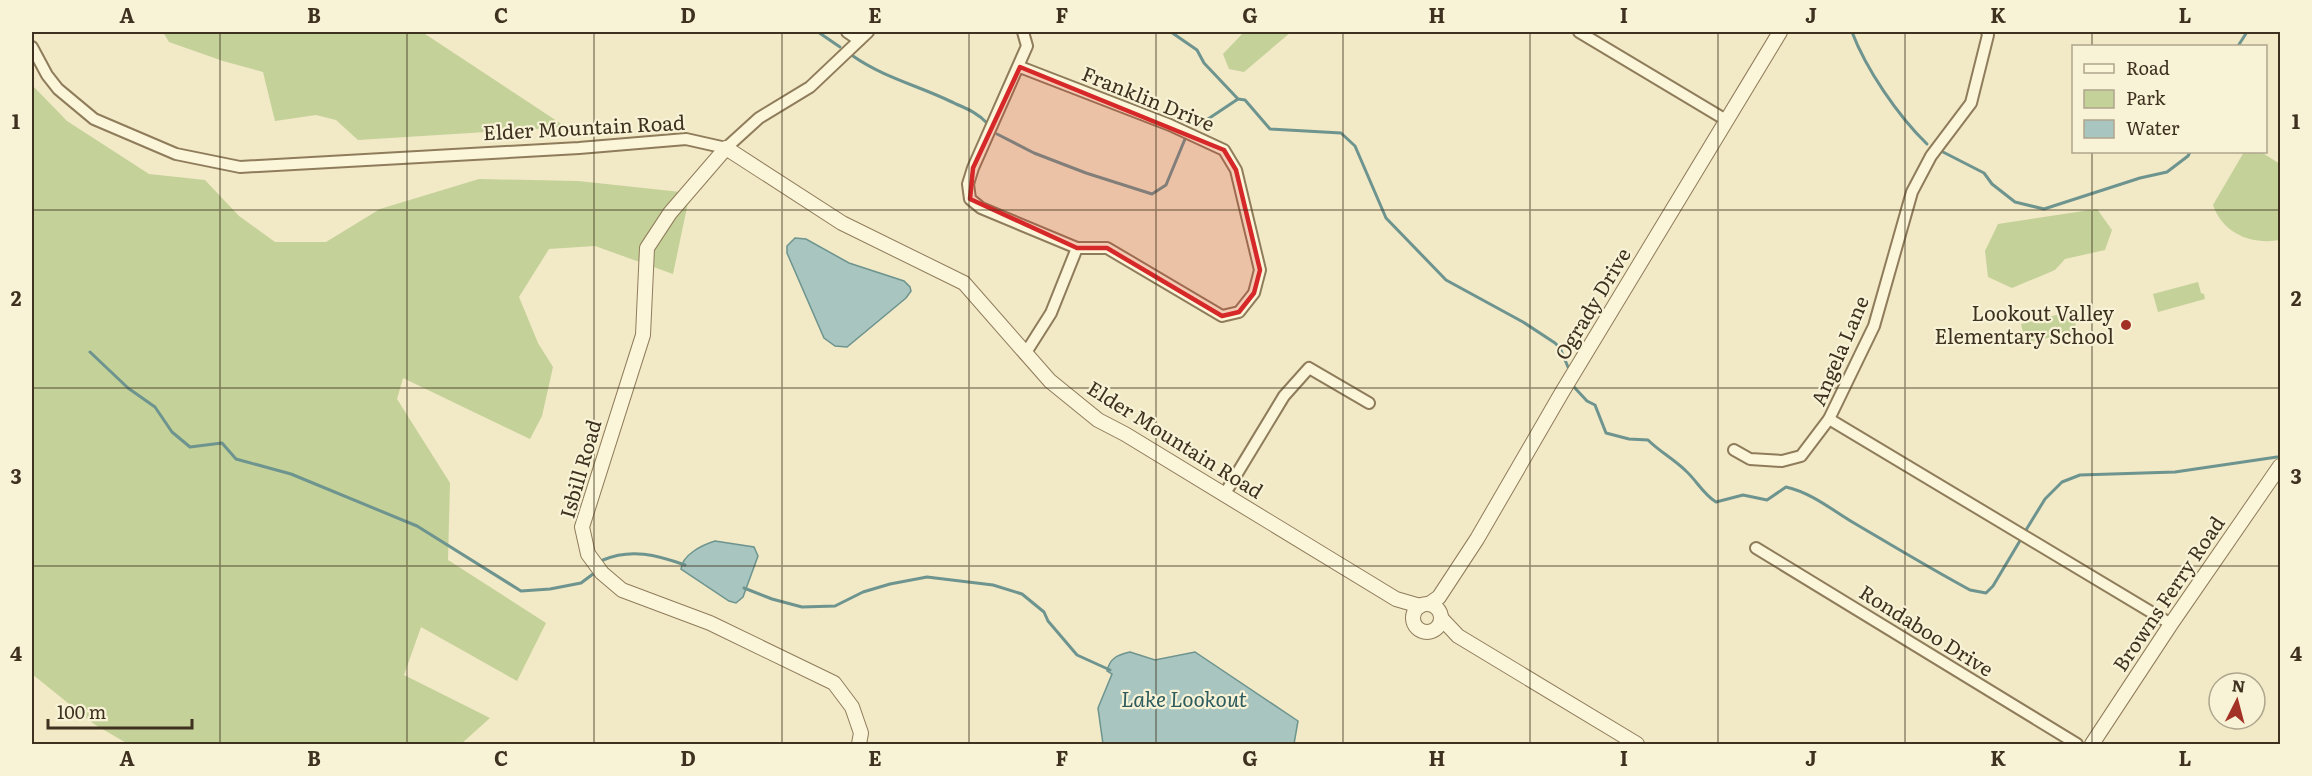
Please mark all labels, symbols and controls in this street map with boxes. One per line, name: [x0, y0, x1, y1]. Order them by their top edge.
text: A: [119, 0, 135, 29]
text: B: [307, 0, 321, 29]
text: C: [494, 0, 508, 29]
text: D: [680, 0, 696, 29]
text: E: [868, 0, 882, 29]
text: F: [1056, 0, 1069, 29]
text: G: [1242, 0, 1258, 29]
text: H: [1429, 0, 1445, 29]
text: I: [1620, 0, 1628, 29]
text: J: [1805, 0, 1817, 29]
text: K: [1990, 0, 2006, 29]
text: L: [2179, 0, 2192, 29]
legend: [2072, 45, 2267, 153]
text: Road: [2126, 54, 2170, 81]
street label: Franklin Drive: [1078, 57, 1220, 137]
text: Park: [2126, 84, 2167, 111]
text: 1: [12, 105, 20, 135]
text: 1: [2292, 105, 2300, 135]
street label: Elder Mountain Road: [482, 106, 686, 146]
text: Water: [2126, 114, 2180, 141]
street label: Ogrady Drive: [1546, 241, 1637, 365]
text: 2: [11, 282, 22, 312]
text: 2: [2291, 282, 2302, 312]
street label: Angela Lane: [1802, 291, 1875, 410]
place label: Lookout Valley Elementary School: [1934, 297, 2114, 350]
marker: Lookout Valley Elementary School: [2119, 318, 2133, 332]
street label: Elder Mountain Road: [1082, 372, 1270, 505]
street label: Isbill Road: [551, 416, 607, 521]
text: 3: [10, 460, 22, 490]
text: 3: [2290, 460, 2302, 490]
street label: Browns Ferry Road: [2104, 509, 2231, 677]
street label: Rondaboo Drive: [1854, 576, 2000, 683]
text: 4: [10, 637, 22, 667]
text: 4: [2290, 637, 2302, 667]
north arrow: [2207, 671, 2267, 731]
text: N: [2231, 672, 2247, 698]
water label: Lake Lookout: [1121, 682, 1248, 713]
scale bar: [48, 692, 192, 730]
text: 100 m: [57, 698, 106, 725]
text: A: [119, 742, 135, 772]
text: B: [307, 742, 321, 772]
text: C: [494, 742, 508, 772]
text: D: [680, 742, 696, 772]
text: E: [868, 742, 882, 772]
text: F: [1056, 742, 1069, 772]
text: G: [1242, 742, 1258, 772]
text: H: [1429, 742, 1445, 772]
text: I: [1620, 742, 1628, 772]
text: J: [1805, 742, 1817, 772]
text: K: [1990, 742, 2006, 772]
text: L: [2179, 742, 2192, 772]

